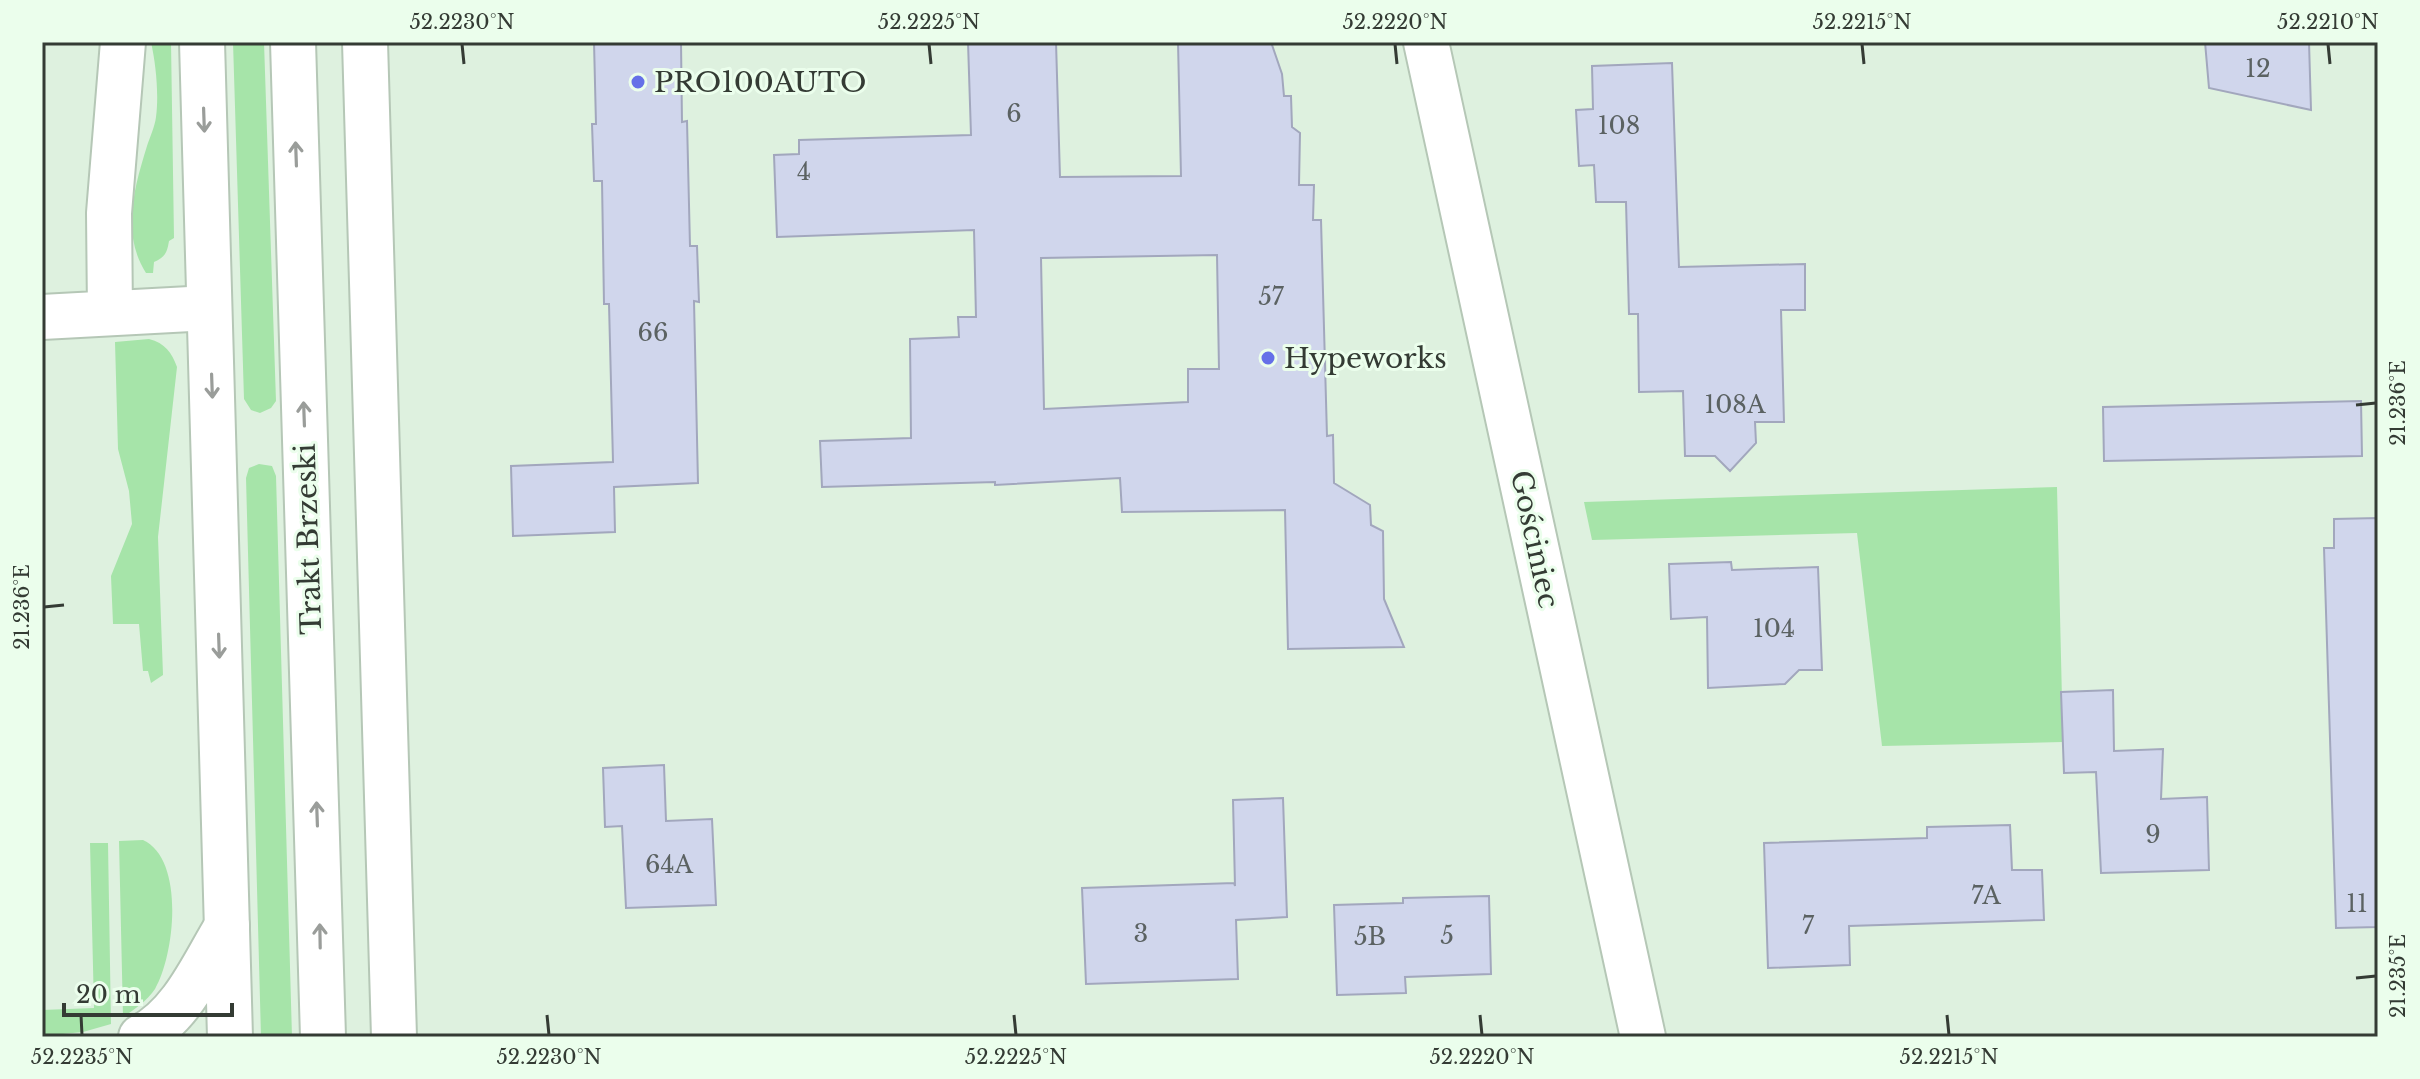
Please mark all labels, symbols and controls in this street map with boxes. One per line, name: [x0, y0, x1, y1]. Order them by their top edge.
text: 52.2230°N: [409, 10, 515, 34]
text: 52.2225°N: [878, 10, 980, 34]
text: 52.2220°N: [1342, 10, 1448, 34]
text: 52.2215°N: [1813, 10, 1911, 34]
text: 52.2210°N: [2277, 10, 2379, 34]
house number: 12: [2245, 54, 2271, 83]
place label: PRO100AUTO: [654, 65, 867, 100]
marker: PRO100AUTO: [629, 73, 647, 91]
house number: 6: [1006, 99, 1022, 128]
one-way arrow: [196, 106, 212, 133]
house number: 108: [1598, 111, 1640, 140]
one-way arrow: [289, 141, 304, 168]
house number: 4: [797, 157, 811, 186]
house number: 57: [1258, 282, 1285, 311]
house number: 66: [638, 318, 668, 347]
place label: Hypeworks: [1284, 341, 1447, 376]
marker: Hypeworks: [1259, 349, 1277, 367]
text: 21.236°E: [2386, 360, 2410, 446]
one-way arrow: [204, 372, 219, 399]
house number: 108A: [1705, 390, 1766, 419]
one-way arrow: [297, 401, 312, 428]
street label: Trakt Brzeski: [288, 443, 329, 635]
street label: Gościniec: [1503, 467, 1566, 611]
text: 21.236°E: [10, 564, 34, 650]
house number: 104: [1753, 614, 1795, 643]
one-way arrow: [212, 632, 227, 659]
one-way arrow: [309, 801, 324, 828]
house number: 9: [2145, 820, 2161, 849]
house number: 64A: [645, 850, 693, 879]
house number: 7A: [1971, 881, 2001, 910]
house number: 11: [2346, 889, 2368, 918]
house number: 7: [1802, 911, 1815, 940]
house number: 3: [1134, 919, 1148, 948]
house number: 5: [1440, 921, 1454, 950]
house number: 5B: [1354, 922, 1386, 951]
one-way arrow: [313, 923, 328, 950]
text: 21.235°E: [2386, 934, 2410, 1018]
scale bar: [64, 967, 232, 1017]
text: 20 m: [76, 980, 141, 1009]
text: 52.2235°N: [31, 1045, 133, 1069]
text: 52.2230°N: [496, 1045, 602, 1069]
text: 52.2225°N: [965, 1045, 1067, 1069]
text: 52.2220°N: [1429, 1045, 1535, 1069]
text: 52.2215°N: [1900, 1045, 1998, 1069]

